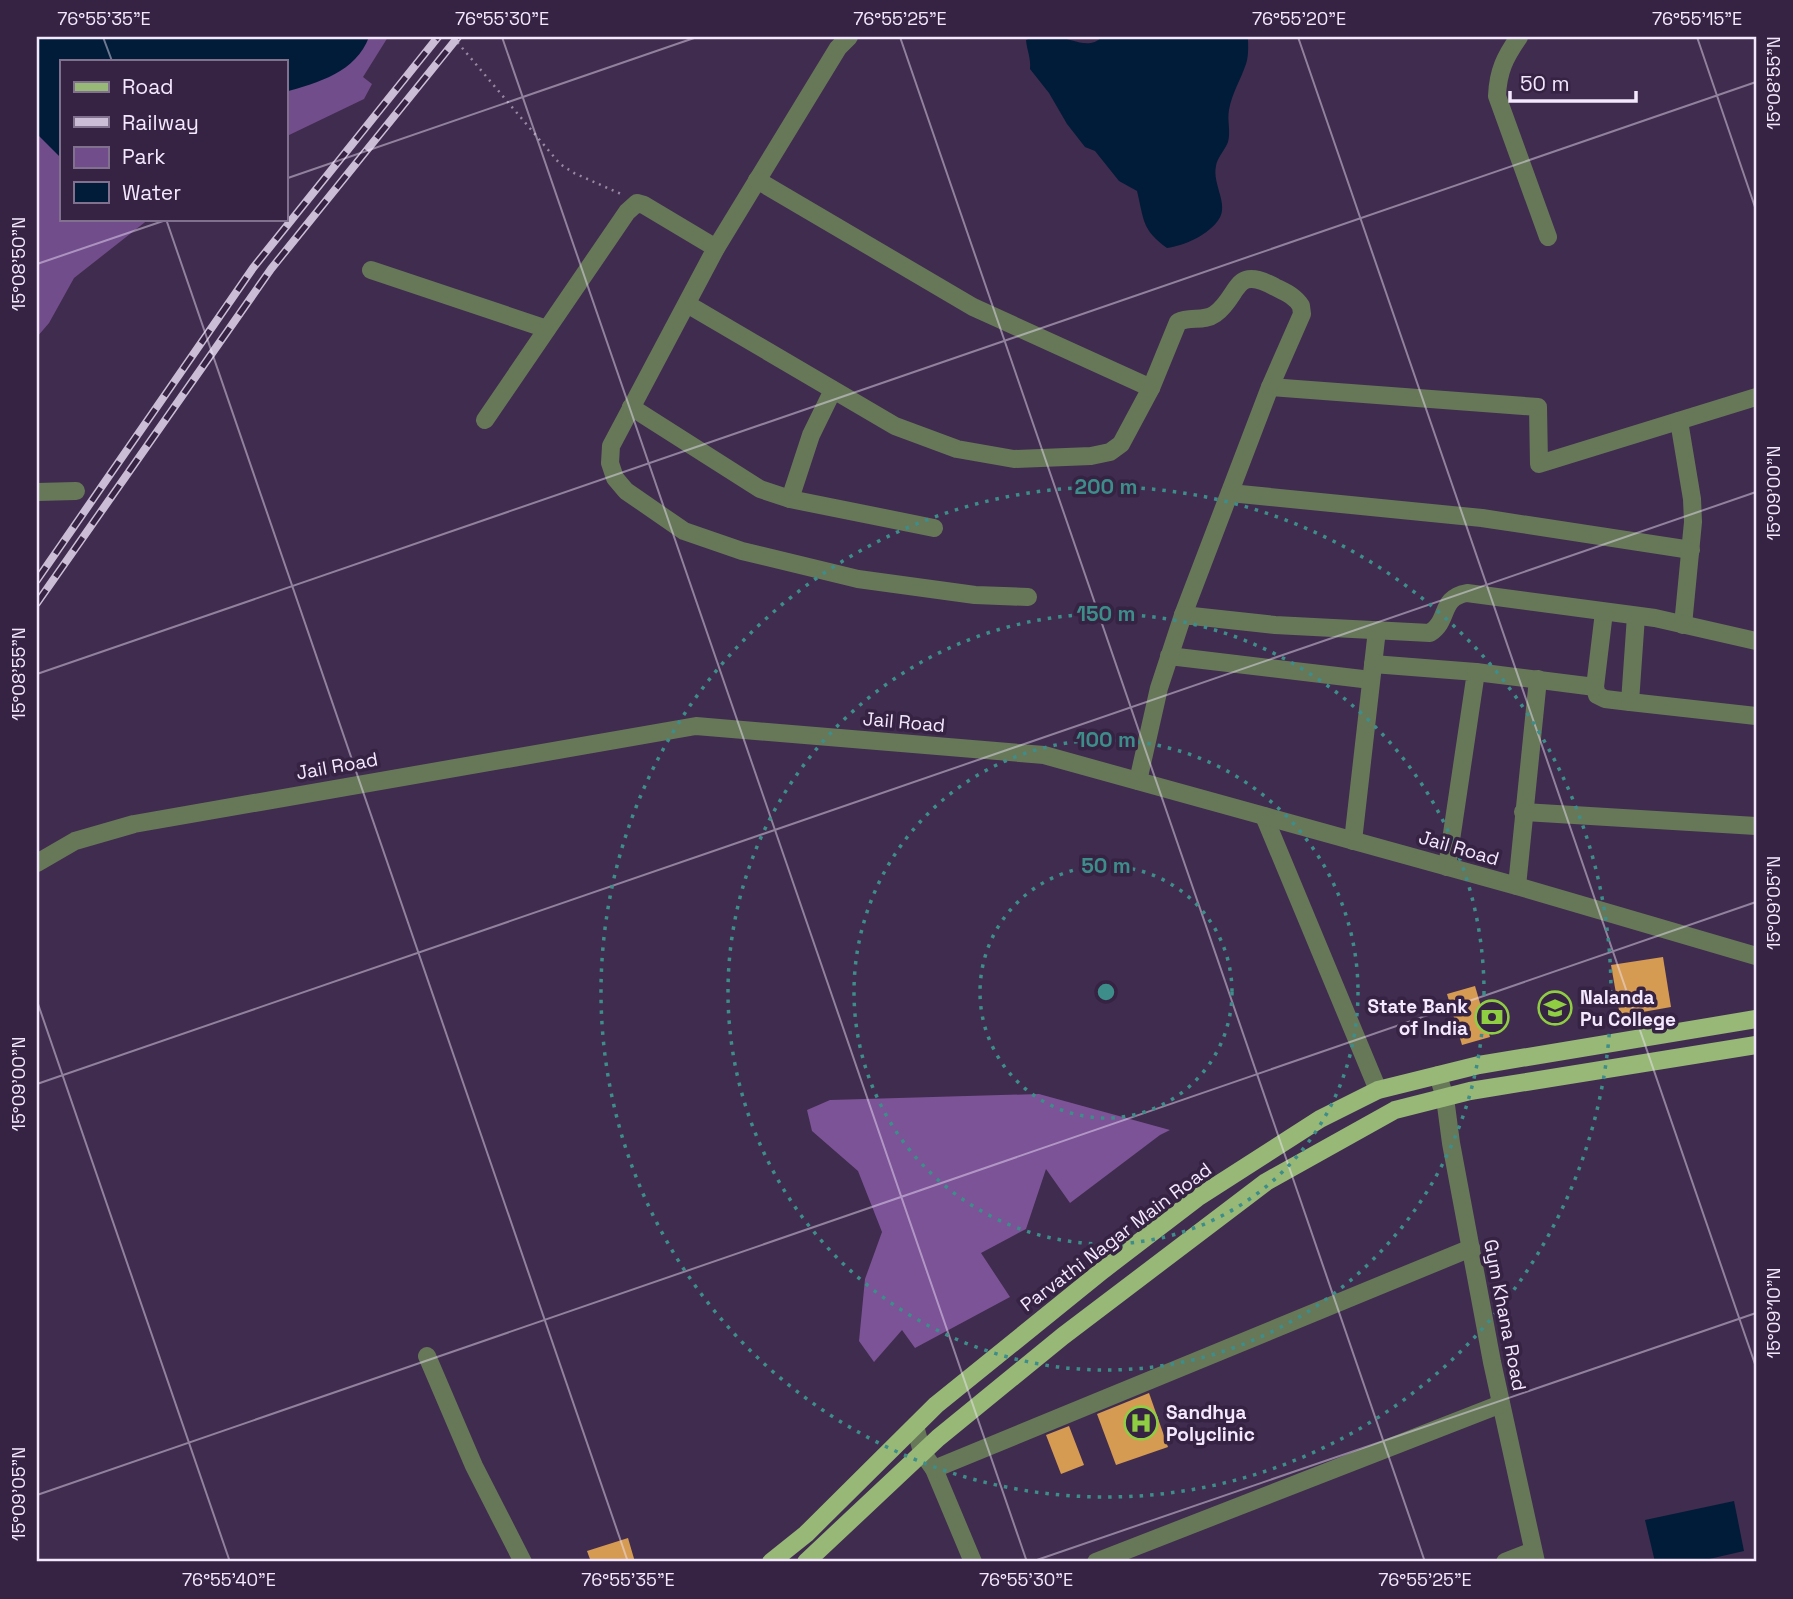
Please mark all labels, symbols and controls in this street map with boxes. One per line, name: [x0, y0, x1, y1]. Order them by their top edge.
text: 76°55'35"E: [57, 7, 151, 30]
text: 76°55'30"E: [455, 7, 549, 30]
text: 76°55'25"E: [853, 7, 947, 30]
text: 76°55'20"E: [1252, 7, 1346, 30]
text: 76°55'15"E: [1652, 7, 1742, 30]
text: 15°08'55"N: [1762, 36, 1785, 130]
legend: [60, 60, 287, 220]
scale bar: [1510, 60, 1636, 104]
text: 50 m: [1520, 70, 1570, 97]
text: Road: [122, 73, 174, 100]
text: Railway: [122, 109, 199, 136]
text: Park: [122, 143, 166, 170]
text: Water: [122, 179, 181, 206]
text: 15°08'50"N: [7, 217, 30, 311]
text: 15°09'00"N: [1762, 446, 1785, 540]
text: 200 m: [1075, 473, 1137, 500]
text: 150 m: [1077, 600, 1135, 627]
text: 15°08'55"N: [7, 627, 30, 721]
street label: Jail Road: [862, 706, 946, 738]
text: 100 m: [1076, 726, 1136, 753]
street label: Jail Road: [294, 747, 380, 785]
street label: Jail Road: [1416, 825, 1502, 871]
text: 50 m: [1081, 852, 1131, 879]
text: 15°09'05"N: [1762, 856, 1785, 950]
centre of rings: [1094, 980, 1118, 1004]
place label: Nalanda Pu College: [1580, 985, 1676, 1032]
school or university icon: Nalanda Pu College: [1536, 989, 1574, 1027]
place label: State Bank of India: [1367, 994, 1468, 1041]
bank icon: State Bank of India: [1473, 998, 1511, 1036]
text: 15°09'00"N: [7, 1037, 30, 1131]
street label: Parvathi Nagar Main Road: [1015, 1157, 1217, 1317]
street label: Gym Khana Road: [1478, 1237, 1532, 1393]
text: 15°09'10"N: [1762, 1268, 1785, 1358]
place label: Sandhya Polyclinic: [1166, 1400, 1255, 1447]
hospital icon: Sandhya Polyclinic: [1122, 1404, 1160, 1442]
text: 15°09'05"N: [7, 1447, 30, 1541]
text: 76°55'40"E: [182, 1568, 276, 1591]
text: 76°55'35"E: [581, 1568, 675, 1591]
text: 76°55'30"E: [979, 1568, 1073, 1591]
text: 76°55'25"E: [1378, 1568, 1472, 1591]

